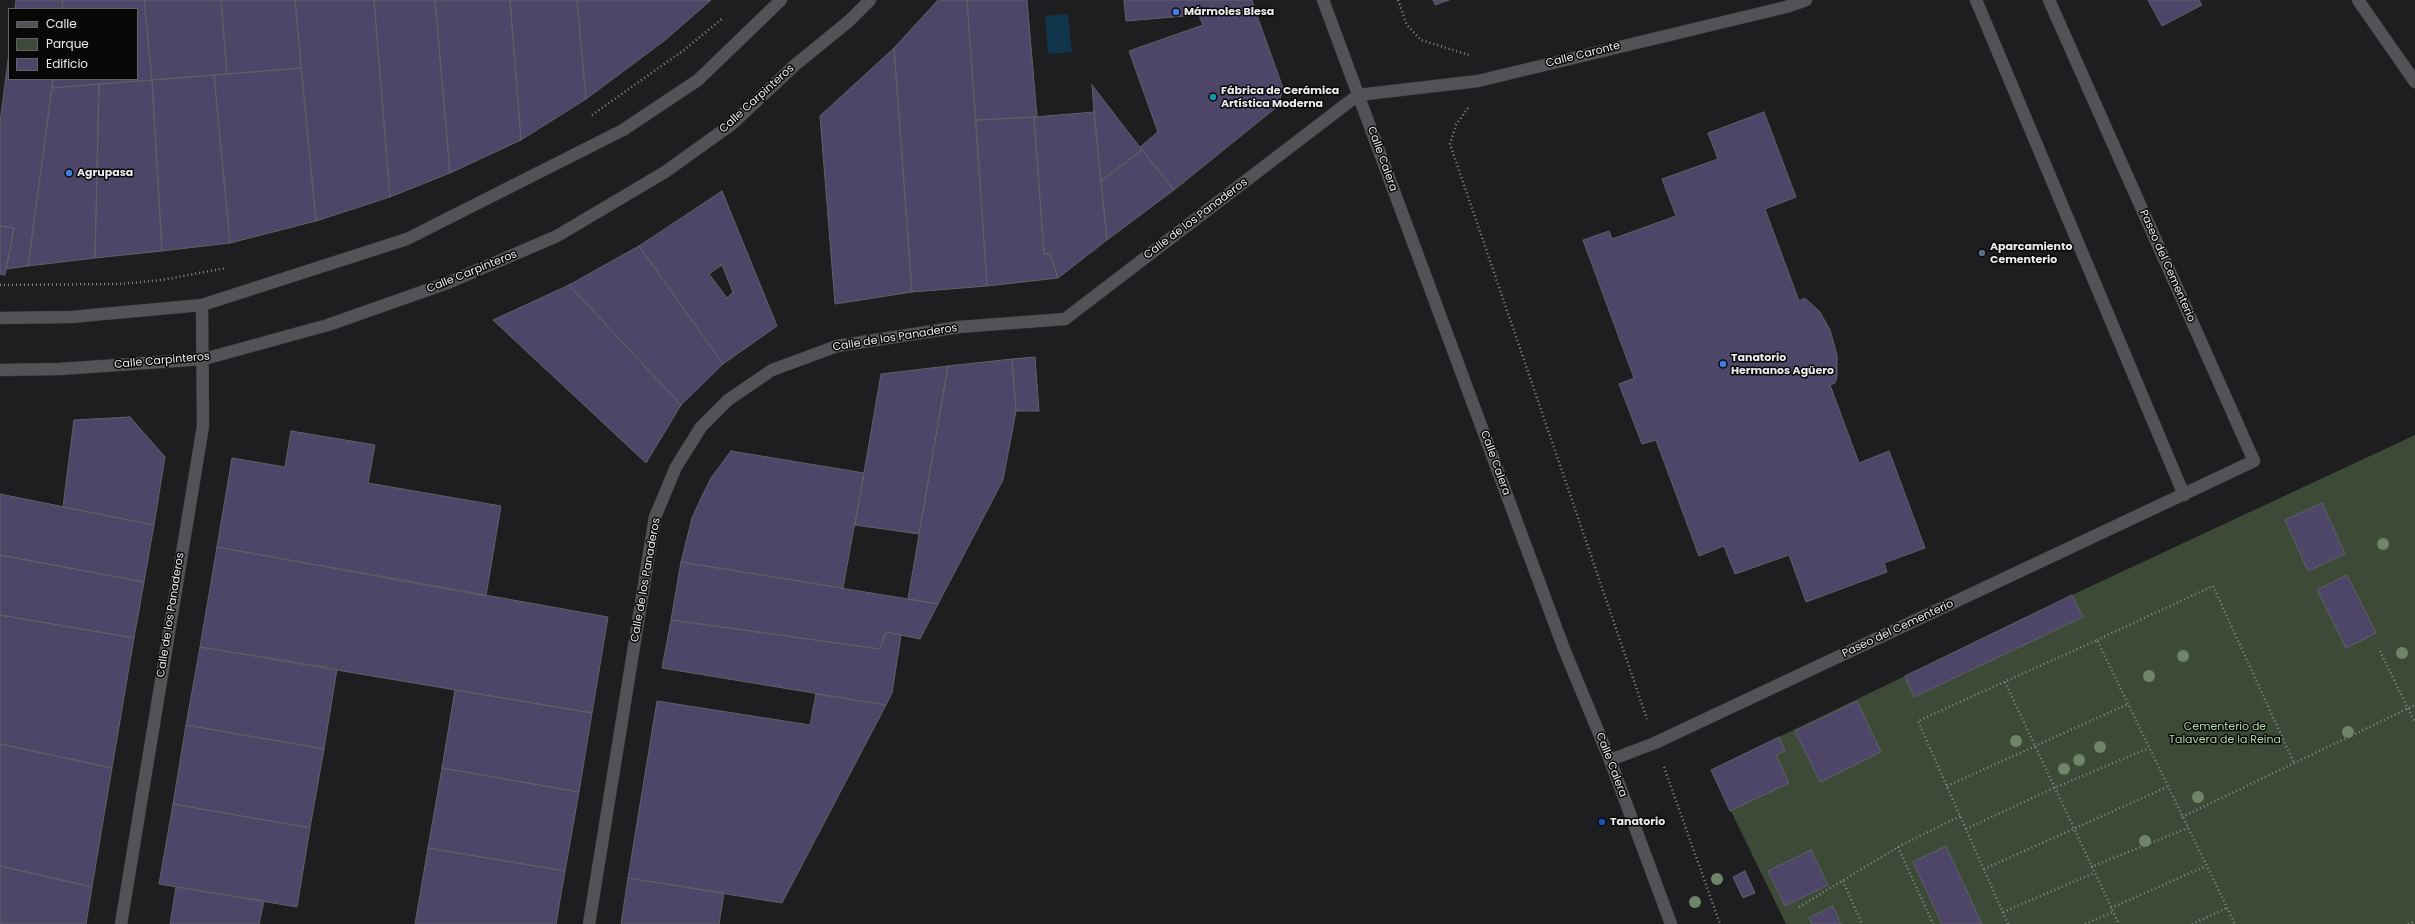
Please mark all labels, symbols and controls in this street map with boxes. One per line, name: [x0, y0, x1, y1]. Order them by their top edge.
place label: Mármoles Blesa: [1184, 5, 1274, 19]
marker: Mármoles Blesa: [1171, 7, 1181, 17]
legend: [8, 8, 138, 80]
text: Calle: [46, 15, 77, 32]
text: Parque: [46, 35, 89, 52]
street label: Calle Caronte: [1545, 39, 1621, 71]
text: Edificio: [46, 55, 88, 72]
street label: Calle Carpinteros: [717, 62, 797, 136]
place label: Fábrica de Cerámica Artística Moderna: [1221, 84, 1339, 110]
marker: Fábrica de Cerámica Artística Moderna: [1208, 92, 1218, 102]
street label: Calle Calera: [1364, 125, 1400, 193]
place label: Agrupasa: [77, 166, 133, 180]
marker: Agrupasa: [64, 168, 74, 178]
street label: Calle de los Panaderos: [1142, 176, 1250, 262]
street label: Paseo del Cementerio: [2136, 208, 2198, 324]
place label: Aparcamiento Cementerio: [1990, 240, 2072, 266]
street label: Calle Carpinteros: [425, 248, 519, 296]
marker: Aparcamiento Cementerio: [1977, 248, 1987, 258]
street label: Calle de los Panaderos: [832, 322, 958, 354]
street label: Calle Carpinteros: [114, 350, 210, 372]
place label: Tanatorio Hermanos Agüero: [1731, 351, 1834, 377]
marker: Tanatorio Hermanos Agüero: [1718, 359, 1728, 369]
street label: Calle Calera: [1477, 429, 1513, 497]
street label: Calle de los Panaderos: [629, 517, 663, 643]
street label: Calle de los Panaderos: [155, 552, 187, 678]
street label: Paseo del Cementerio: [1840, 597, 1956, 661]
park label: Cementerio de Talavera de la Reina: [2169, 720, 2281, 746]
street label: Calle Calera: [1593, 731, 1629, 799]
place label: Tanatorio: [1610, 815, 1665, 829]
marker: Tanatorio: [1597, 817, 1607, 827]

